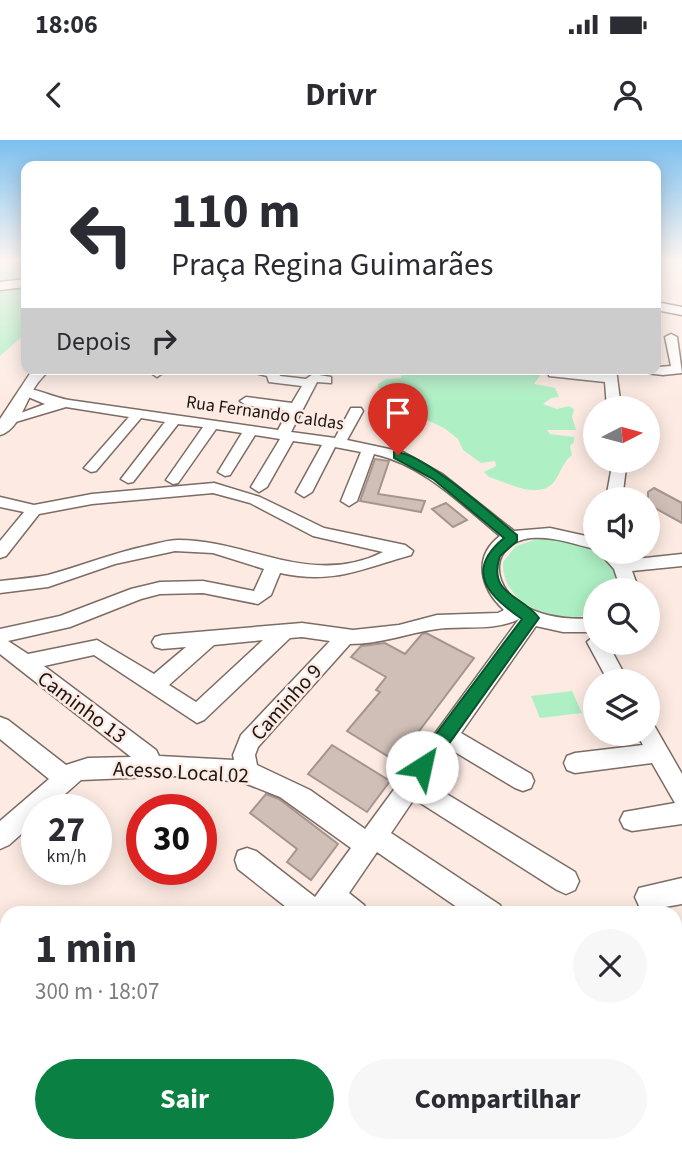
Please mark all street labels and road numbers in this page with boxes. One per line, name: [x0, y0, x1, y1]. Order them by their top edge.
street label: Rua Fernando Caldas: [184, 390, 346, 436]
street label: Caminho 9: [243, 657, 329, 747]
street label: Caminho 13: [31, 664, 133, 750]
street label: Acesso Local 02: [112, 753, 250, 791]

